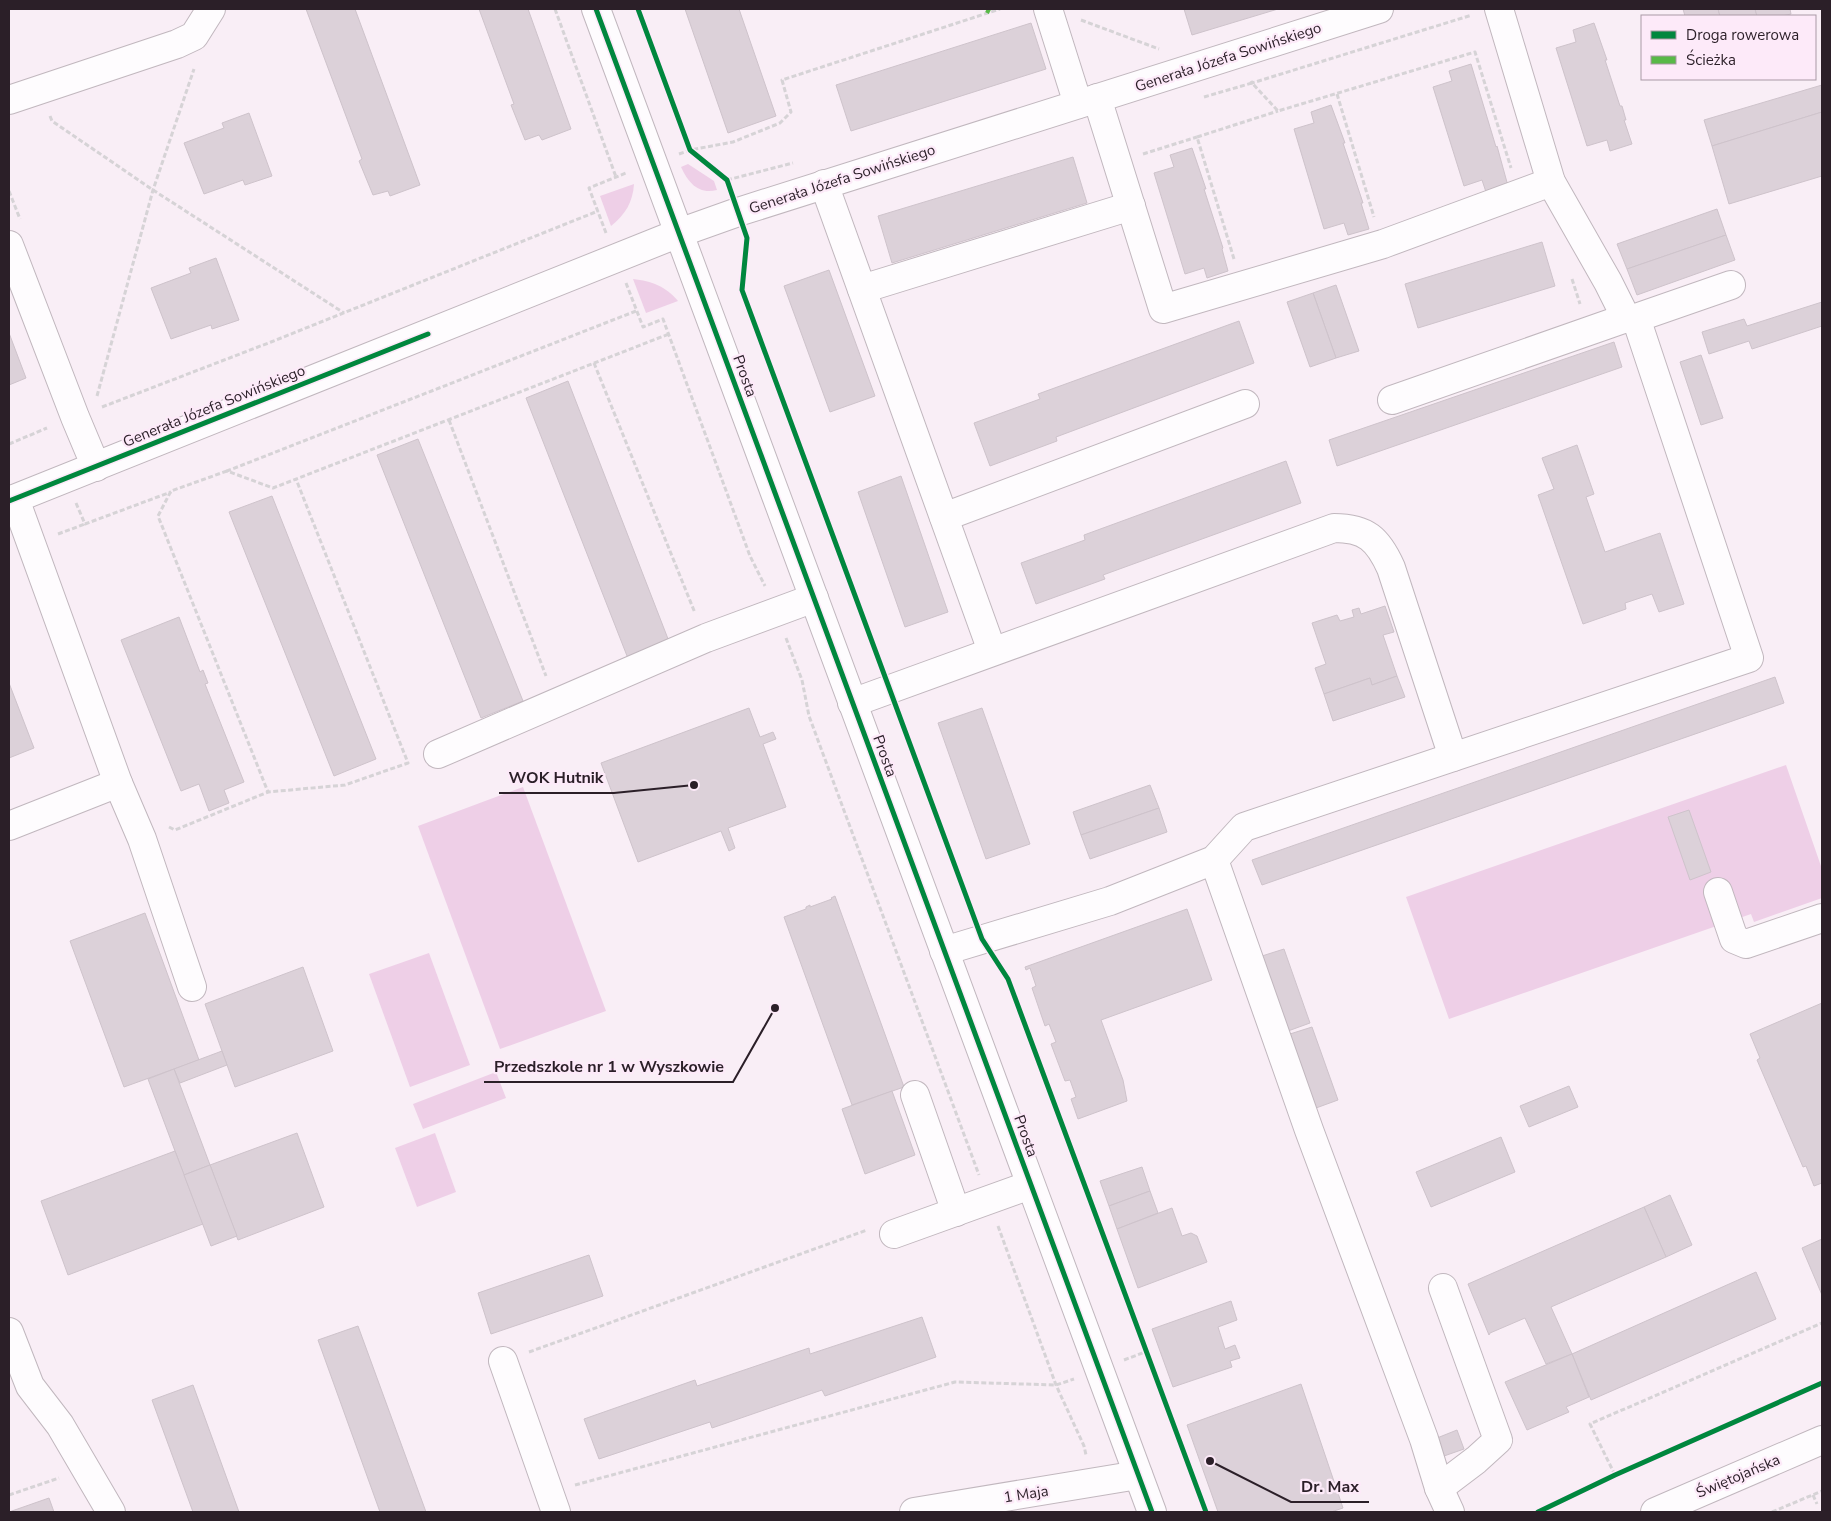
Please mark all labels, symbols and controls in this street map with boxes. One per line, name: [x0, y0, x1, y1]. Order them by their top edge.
legend: [1641, 15, 1816, 80]
street label: Generała Józefa Sowińskiego: [1132, 17, 1324, 97]
text: Droga rowerowa: [1686, 25, 1799, 45]
text: Ścieżka: [1686, 49, 1736, 70]
street label: Generała Józefa Sowińskiego: [746, 139, 938, 219]
street label: Prosta: [728, 352, 762, 400]
street label: Generała Józefa Sowińskiego: [120, 360, 308, 452]
street label: Prosta: [868, 732, 902, 780]
callout: WOK Hutnik: [499, 762, 614, 793]
text: WOK Hutnik: [509, 767, 604, 789]
callout: Przedszkole nr 1 w Wyszkowie: [484, 1051, 733, 1082]
text: Przedszkole nr 1 w Wyszkowie: [494, 1056, 724, 1078]
street label: Prosta: [1009, 1112, 1043, 1160]
street label: Świętojańska: [1693, 1448, 1783, 1503]
callout: Dr. Max: [1291, 1471, 1369, 1502]
text: Dr. Max: [1301, 1476, 1359, 1498]
street label: 1 Maja: [1002, 1481, 1050, 1507]

